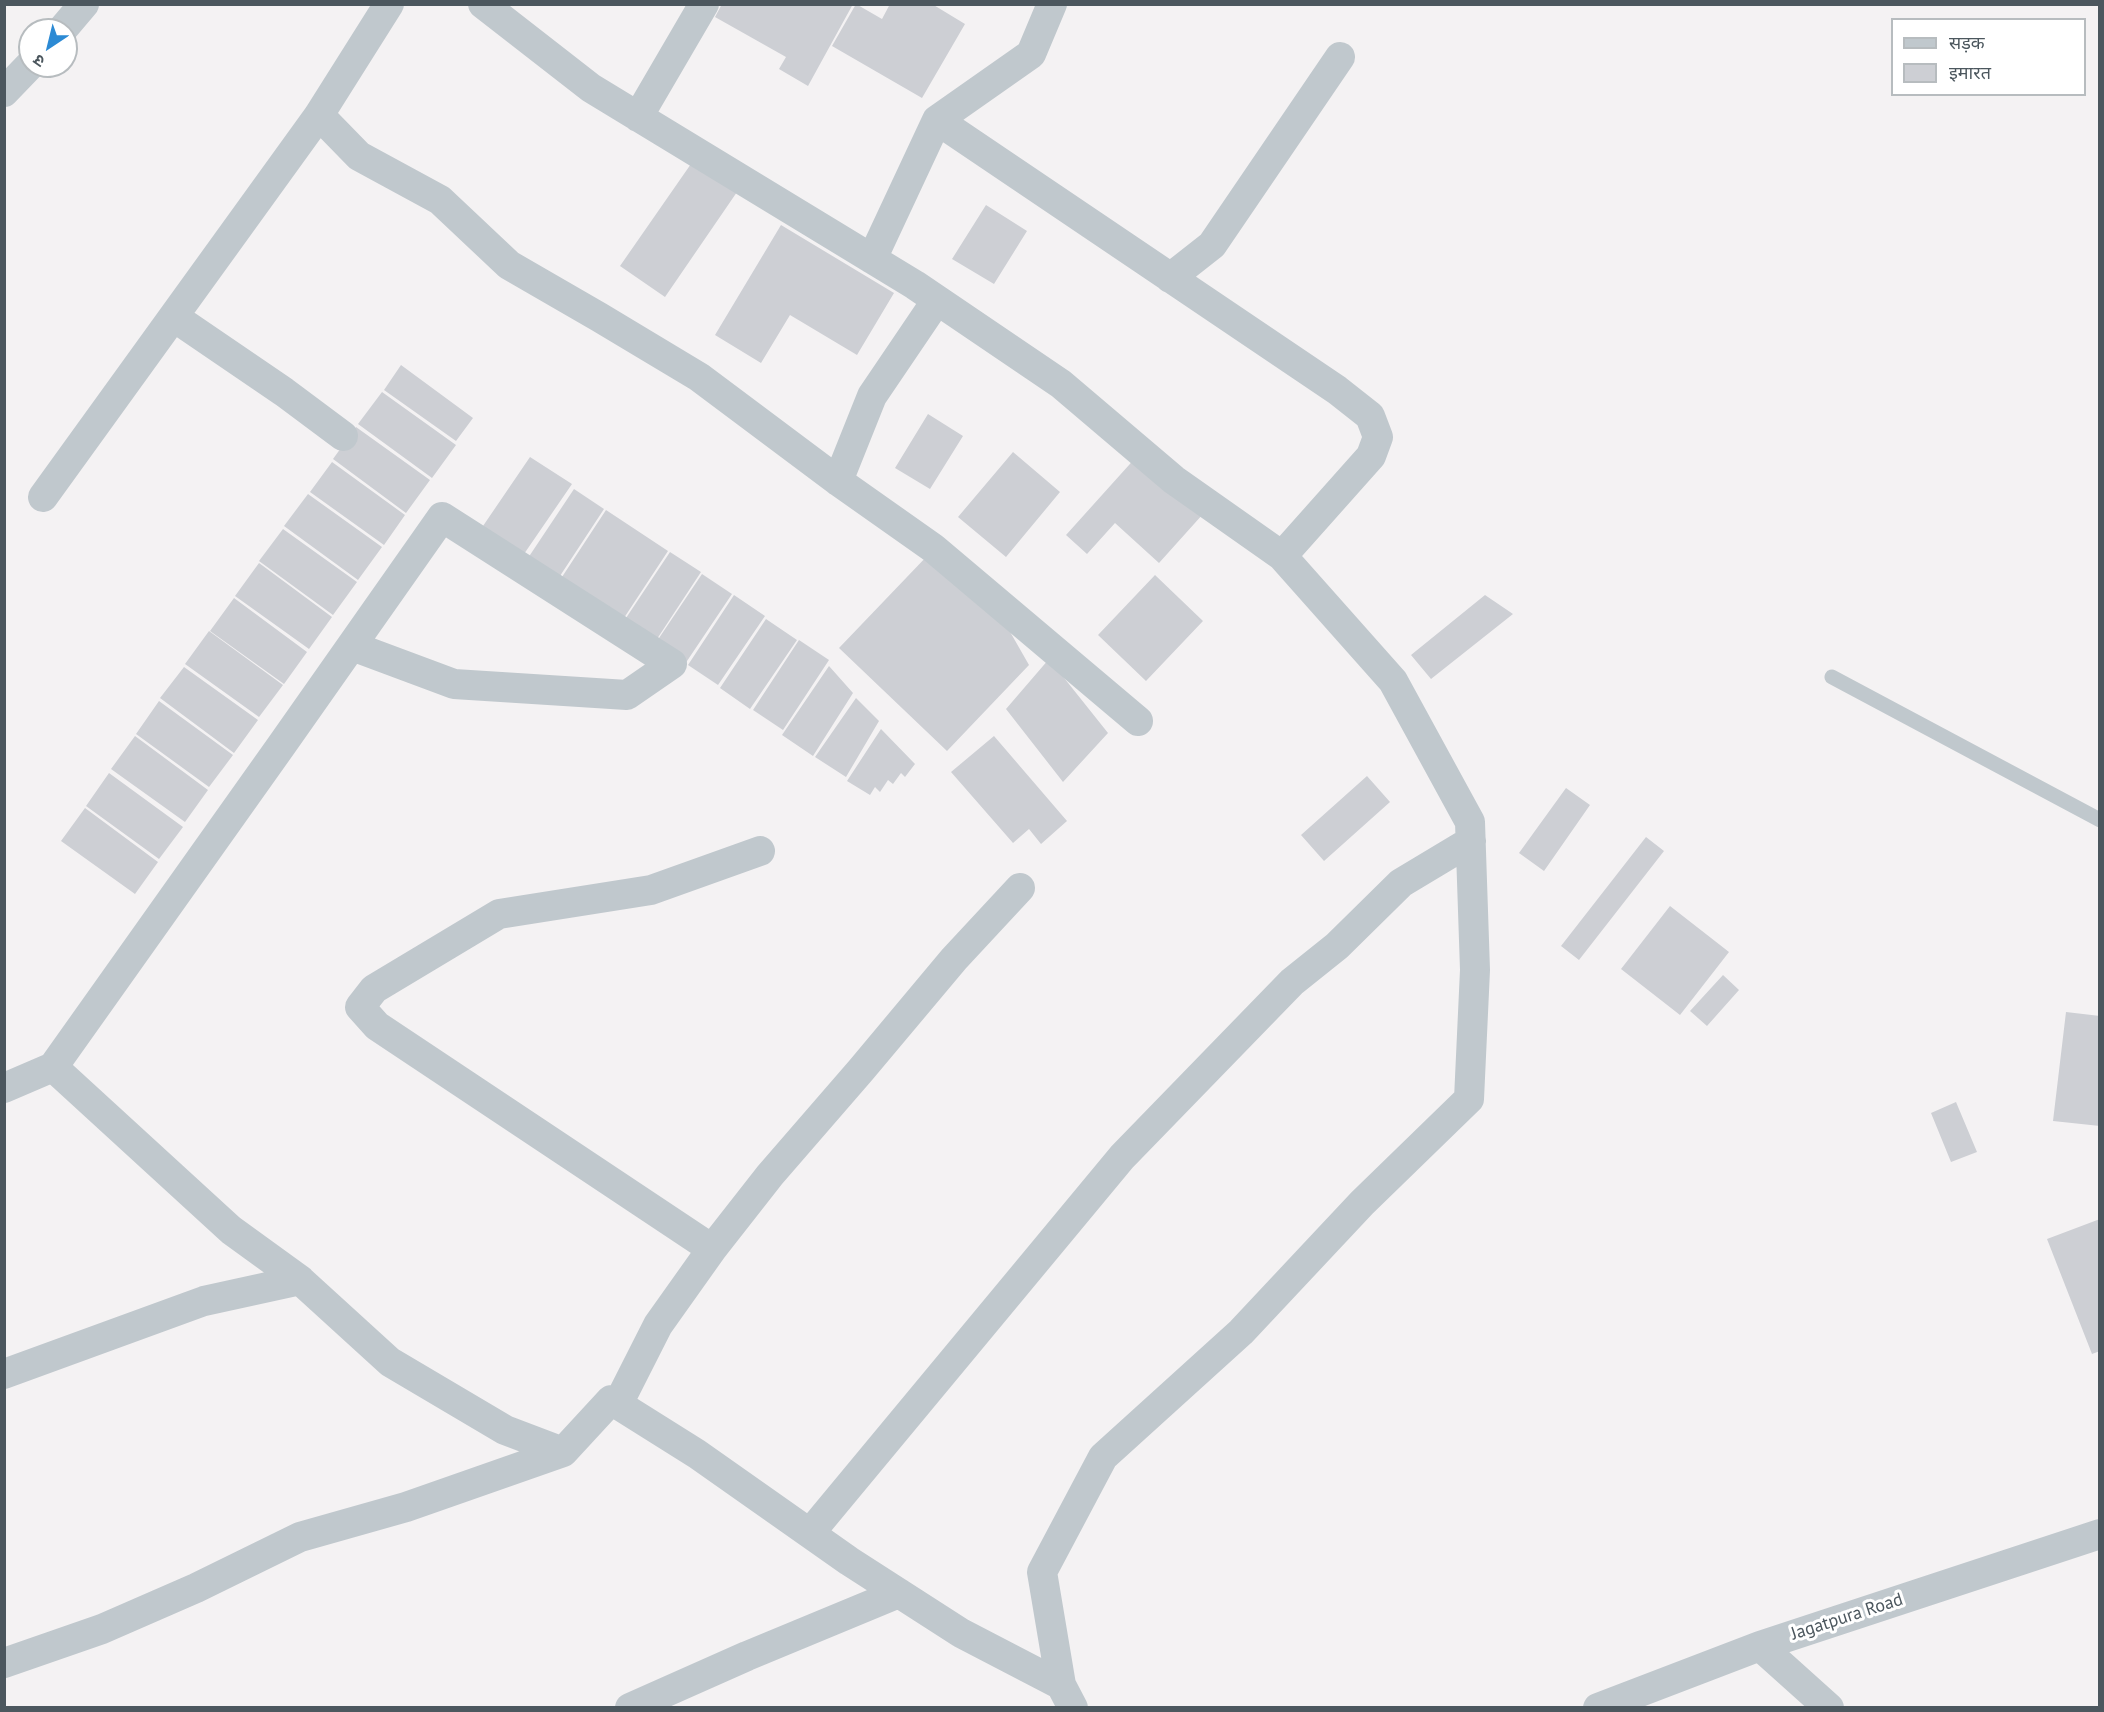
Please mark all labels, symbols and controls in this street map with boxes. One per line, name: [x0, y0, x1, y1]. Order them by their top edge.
north arrow: [18, 18, 78, 78]
legend: [1891, 18, 2086, 96]
text: सड़क: [1949, 31, 1985, 54]
text: उ: [29, 50, 48, 72]
text: इमारत: [1949, 61, 1991, 84]
street label: Jagatpura Road: [1788, 1589, 1906, 1645]

